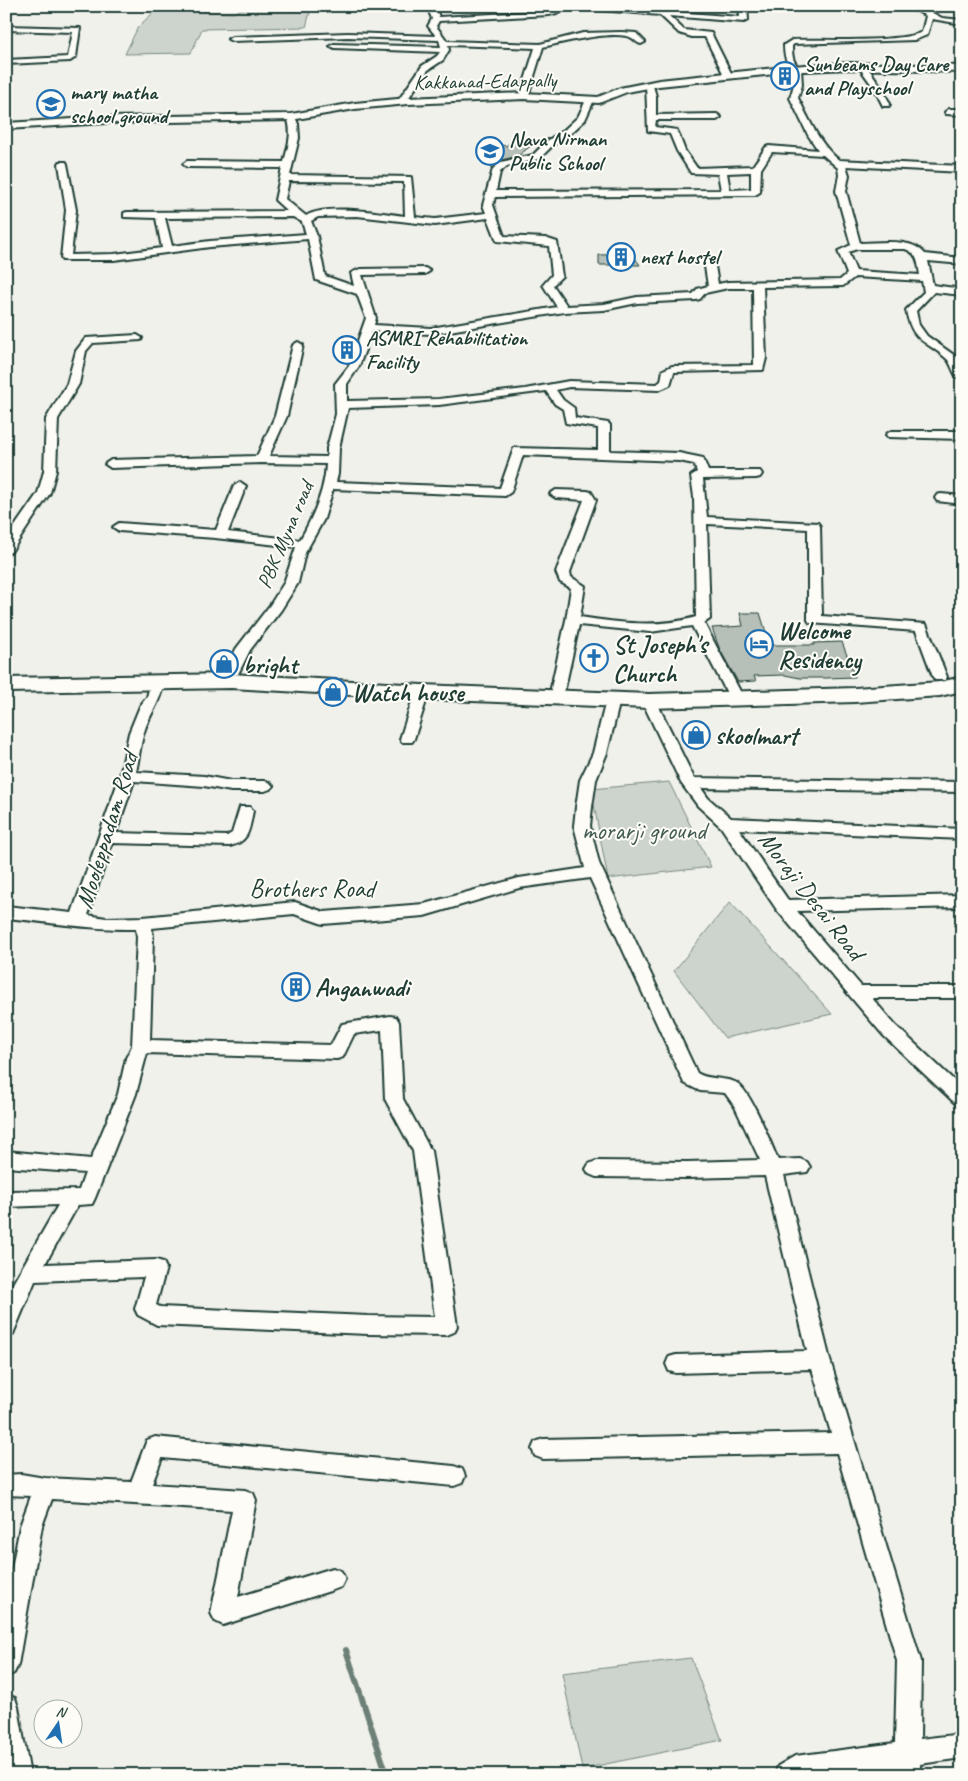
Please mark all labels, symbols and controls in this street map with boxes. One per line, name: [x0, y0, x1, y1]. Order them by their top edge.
place label: Sunbeams Day Care and Playschool: [804, 51, 950, 101]
building icon: Sunbeams Day Care and Playschool: [770, 61, 800, 91]
street label: Kakkanad-Edappally: [413, 67, 558, 95]
place label: mary matha school ground: [70, 79, 171, 129]
school or university icon: mary matha school ground: [36, 89, 66, 119]
place label: Nava Nirman Public School: [509, 126, 608, 176]
school or university icon: Nava Nirman Public School: [475, 136, 505, 166]
building icon: next hostel: [606, 242, 636, 272]
place label: next hostel: [640, 244, 723, 270]
place label: ASMRI Rehabilitation Facility: [366, 325, 529, 375]
building icon: ASMRI Rehabilitation Facility: [332, 335, 362, 365]
street label: PBK Myna road: [251, 474, 321, 592]
place label: Welcome Residency: [778, 615, 863, 676]
place label: St Joseph's Church: [613, 629, 709, 690]
hotel icon: Welcome Residency: [744, 629, 774, 659]
church icon: St Joseph's Church: [579, 643, 609, 673]
shop icon: bright: [209, 649, 239, 679]
place label: bright: [243, 649, 300, 681]
shop icon: Watch house: [318, 677, 348, 707]
place label: Watch house: [352, 677, 466, 709]
shop icon: skoolmart: [681, 720, 711, 750]
place label: skoolmart: [715, 720, 801, 752]
street label: Mooleppadam Road: [68, 745, 147, 912]
park label: morarji ground: [582, 815, 710, 847]
street label: Moraji Desai Road: [751, 825, 874, 970]
street label: Brothers Road: [250, 873, 378, 905]
building icon: Anganwadi: [281, 972, 311, 1002]
place label: Anganwadi: [315, 972, 412, 1004]
north arrow: [32, 1698, 82, 1748]
text: N: [55, 1703, 69, 1722]

